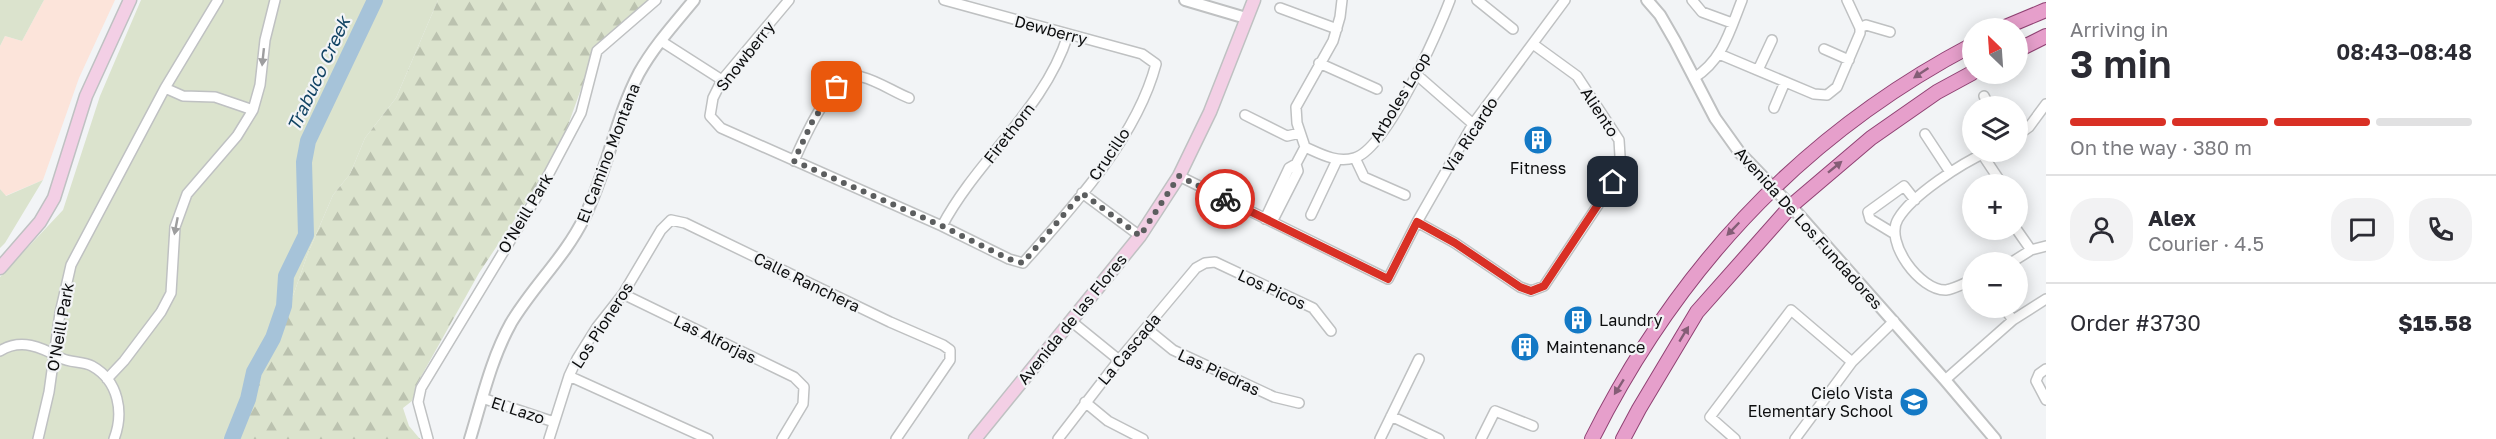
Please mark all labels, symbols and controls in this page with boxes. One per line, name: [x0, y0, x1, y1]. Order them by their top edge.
water label: Trabuco Creek: [282, 11, 355, 134]
street label: Dewberry: [1013, 11, 1090, 49]
street label: Snowberry: [711, 17, 779, 95]
text: Arriving in: [2070, 17, 2168, 41]
north arrow: [1962, 18, 2028, 84]
map controls: [1962, 18, 2028, 318]
text: 08:43–08:48: [2336, 38, 2472, 65]
text: 3 min: [2070, 40, 2172, 87]
one-way arrow: [258, 48, 268, 67]
street label: Arboles Loop: [1365, 48, 1435, 145]
pin: [811, 61, 862, 112]
one-way arrow: [1914, 67, 1930, 79]
icon: bag: [820, 70, 853, 103]
street label: El Camino Montana: [572, 80, 644, 226]
street label: Aliento: [1577, 84, 1623, 140]
street label: Via Ricardo: [1438, 93, 1502, 177]
button: layers: [1962, 96, 2028, 162]
street label: Firethorn: [979, 99, 1039, 167]
street label: Crucillo: [1084, 124, 1134, 184]
building icon: Fitness: [1522, 124, 1554, 156]
text: On the way · 380 m: [2070, 135, 2252, 159]
street label: Avenida De Los Fundadores: [1731, 143, 1887, 313]
pin: [1587, 156, 1638, 207]
place label: Fitness: [1510, 158, 1566, 178]
one-way arrow: [1827, 161, 1843, 174]
icon: home: [1596, 165, 1629, 198]
street label: O'Neill Park: [493, 169, 557, 257]
courier: [1195, 169, 1255, 229]
button: +: [1962, 174, 2028, 240]
icon: bike: [1209, 183, 1242, 216]
button: person: [2070, 198, 2133, 261]
button: chat: [2331, 198, 2394, 261]
button: phone: [2409, 198, 2472, 261]
text: Alex: [2148, 204, 2196, 231]
one-way arrow: [171, 217, 180, 236]
one-way arrow: [1726, 222, 1740, 237]
text: Courier · 4.5: [2148, 231, 2264, 255]
street label: Calle Ranchera: [751, 248, 863, 316]
street label: Avenida de las Flores: [1013, 250, 1131, 388]
button: −: [1962, 252, 2028, 318]
street label: Los Picos: [1235, 265, 1309, 313]
street label: Los Pioneros: [567, 278, 637, 372]
street label: O'Neill Park: [42, 281, 78, 373]
building icon: Laundry: [1562, 304, 1594, 336]
street label: La Cascada: [1093, 309, 1165, 389]
text: Order #3730: [2070, 309, 2201, 336]
text: $15.58: [2398, 309, 2472, 336]
street label: Las Alforjas: [670, 310, 760, 368]
place label: Laundry: [1599, 310, 1662, 330]
one-way arrow: [1679, 326, 1690, 342]
building icon: Maintenance: [1509, 331, 1541, 363]
place label: Maintenance: [1546, 337, 1645, 357]
street label: Las Piedras: [1175, 344, 1263, 400]
one-way arrow: [1614, 379, 1625, 395]
place label: Cielo Vista Elementary School: [1748, 383, 1893, 421]
school or university icon: Cielo Vista Elementary School: [1898, 386, 1930, 418]
street label: El Lazo: [489, 392, 547, 428]

